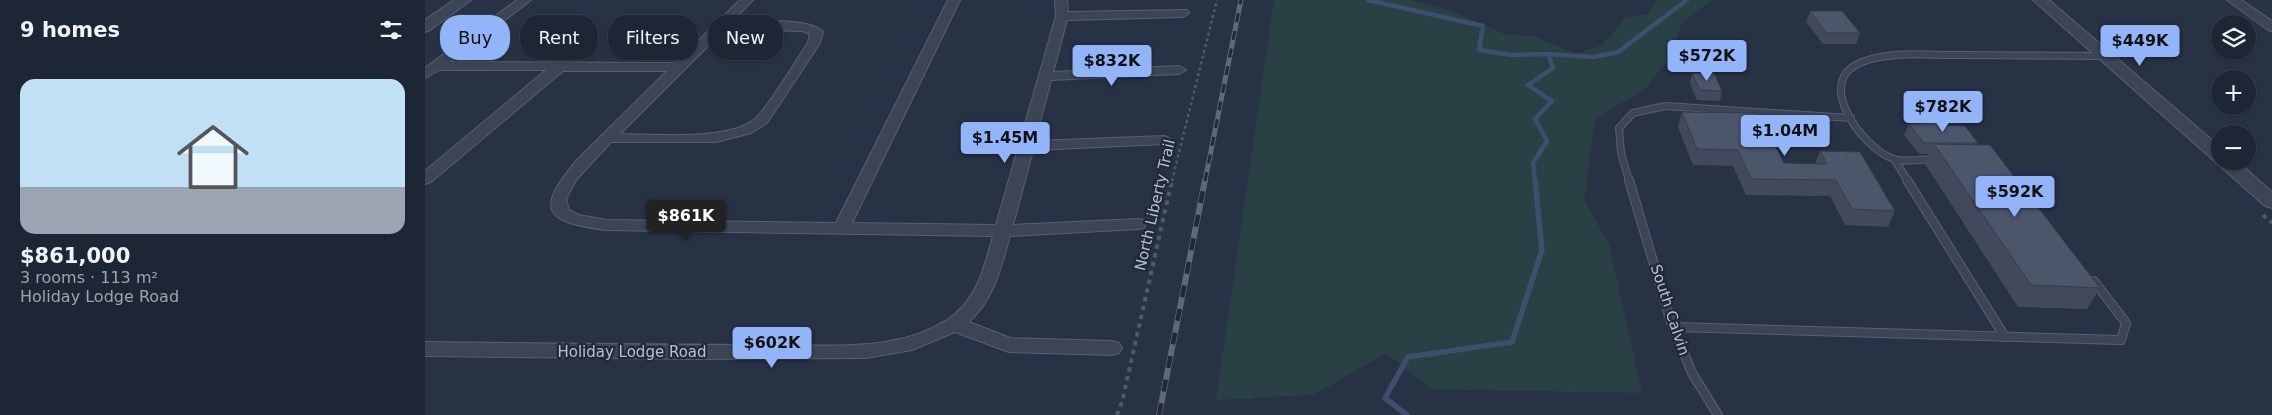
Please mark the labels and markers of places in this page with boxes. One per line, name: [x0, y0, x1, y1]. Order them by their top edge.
pin: $449K: [2105, 24, 2175, 67]
pin: $572K: [1672, 39, 1742, 82]
pin: $832K: [1077, 44, 1147, 87]
pin: $782K: [1908, 90, 1978, 133]
pin: $1.04M: [1744, 114, 1826, 157]
pin: $1.45M: [964, 121, 1046, 164]
pin: $592K: [1980, 176, 2050, 218]
pin: $861K: [651, 200, 721, 242]
pin: $602K: [737, 326, 807, 369]

